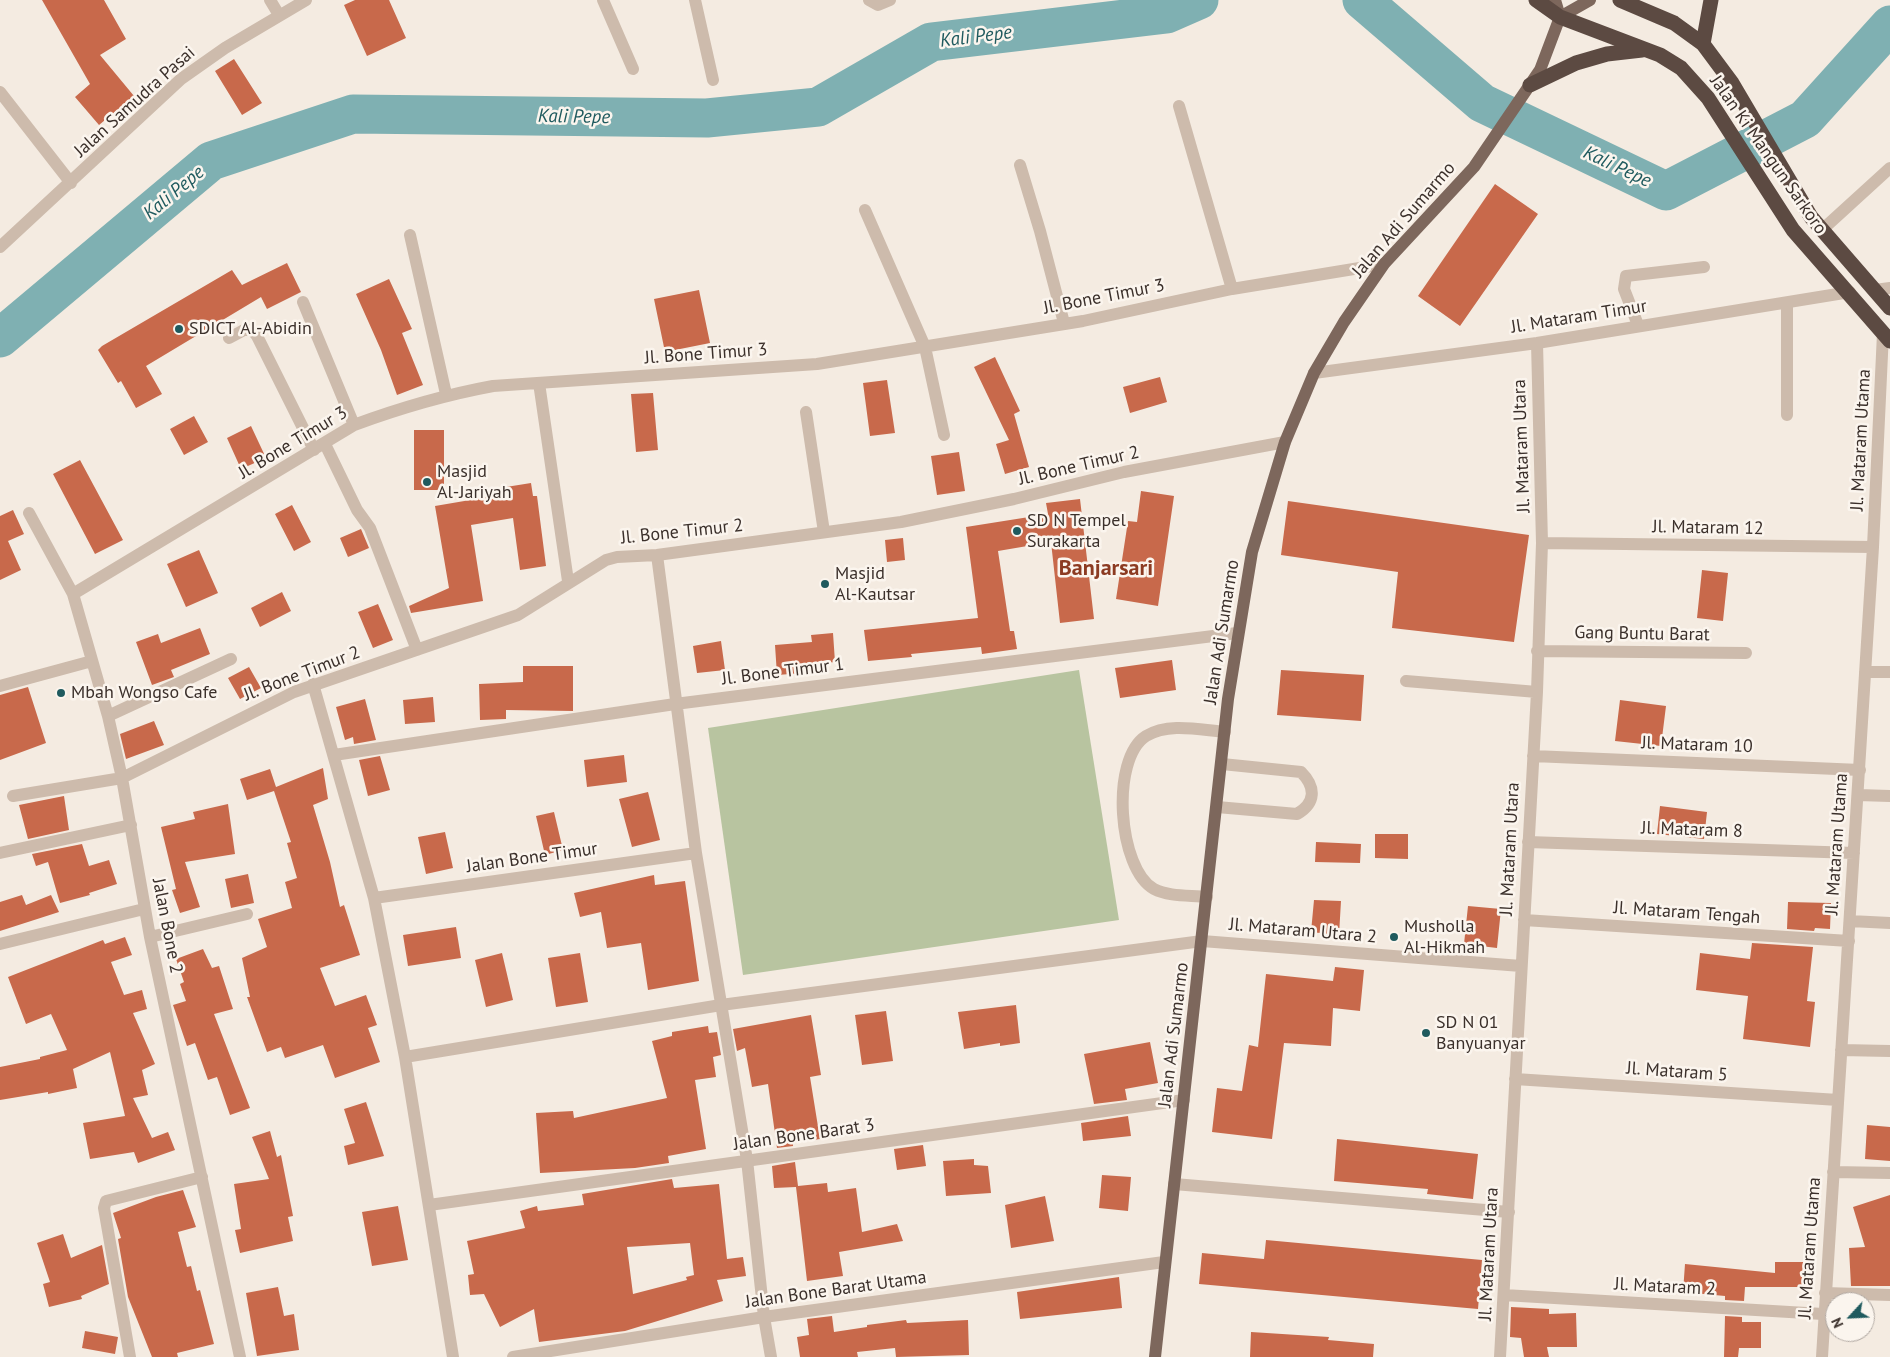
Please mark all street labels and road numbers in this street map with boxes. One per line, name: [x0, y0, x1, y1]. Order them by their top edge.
street label: Jalan Samudra Pasai: [70, 42, 200, 162]
street label: Jalan Ki Mangun Sarkoro: [1705, 71, 1831, 239]
street label: Jalan Adi Sumarmo: [1348, 158, 1460, 282]
street label: Jl. Bone Timur 3: [1042, 275, 1166, 319]
street label: Jl. Mataram Timur: [1510, 296, 1648, 338]
street label: Jl. Bone Timur 3: [644, 339, 768, 369]
street label: Jl. Mataram Utama: [1846, 368, 1876, 512]
street label: Jl. Mataram Utara: [1509, 379, 1535, 513]
street label: Jl. Bone Timur 3: [235, 402, 351, 484]
street label: Jl. Bone Timur 2: [1017, 442, 1141, 490]
street label: Jl. Bone Timur 2: [620, 515, 744, 549]
street label: Jl. Mataram 12: [1652, 516, 1764, 540]
street label: Jalan Adi Sumarmo: [1200, 558, 1244, 706]
street label: Gang Buntu Barat: [1574, 622, 1710, 646]
street label: Jl. Bone Timur 2: [241, 642, 363, 706]
street label: Jl. Bone Timur 1: [721, 654, 845, 690]
street label: Jl. Mataram 10: [1641, 732, 1753, 758]
street label: Jl. Mataram Utama: [1821, 772, 1853, 916]
street label: Jl. Mataram Utara: [1496, 782, 1524, 916]
street label: Jl. Mataram 8: [1641, 817, 1743, 843]
street label: Jalan Bone Timur: [465, 838, 599, 878]
street label: Jalan Bone 2: [147, 876, 187, 976]
street label: Jl. Mataram Tengah: [1613, 897, 1761, 929]
street label: Jl. Mataram Utara 2: [1228, 914, 1378, 948]
street label: Jalan Adi Sumarmo: [1154, 961, 1194, 1109]
street label: Jl. Mataram 5: [1626, 1058, 1728, 1086]
street label: Jalan Bone Barat 3: [732, 1114, 876, 1156]
street label: Jl. Mataram Utama: [1794, 1176, 1826, 1320]
street label: Jl. Mataram Utara: [1475, 1187, 1503, 1321]
street label: Jalan Bone Barat Utama: [744, 1267, 928, 1313]
street label: Jl. Mataram 2: [1614, 1274, 1716, 1300]

